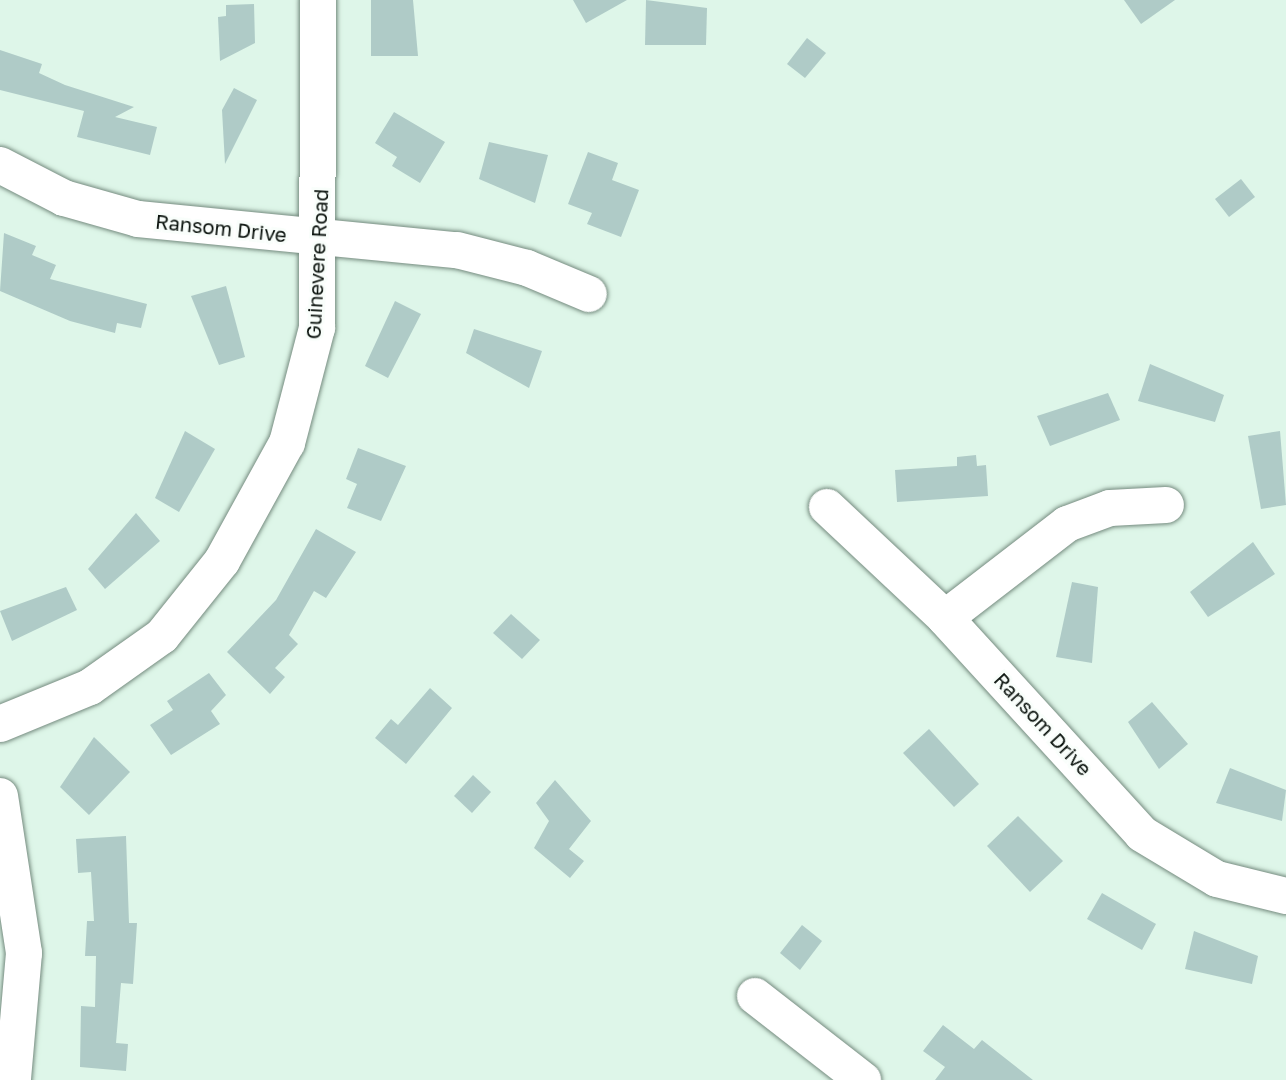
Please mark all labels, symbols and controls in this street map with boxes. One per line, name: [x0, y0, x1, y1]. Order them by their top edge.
street label: Guinevere Road: [301, 188, 333, 340]
street label: Ransom Drive: [154, 209, 288, 247]
street label: Ransom Drive: [989, 668, 1097, 780]

